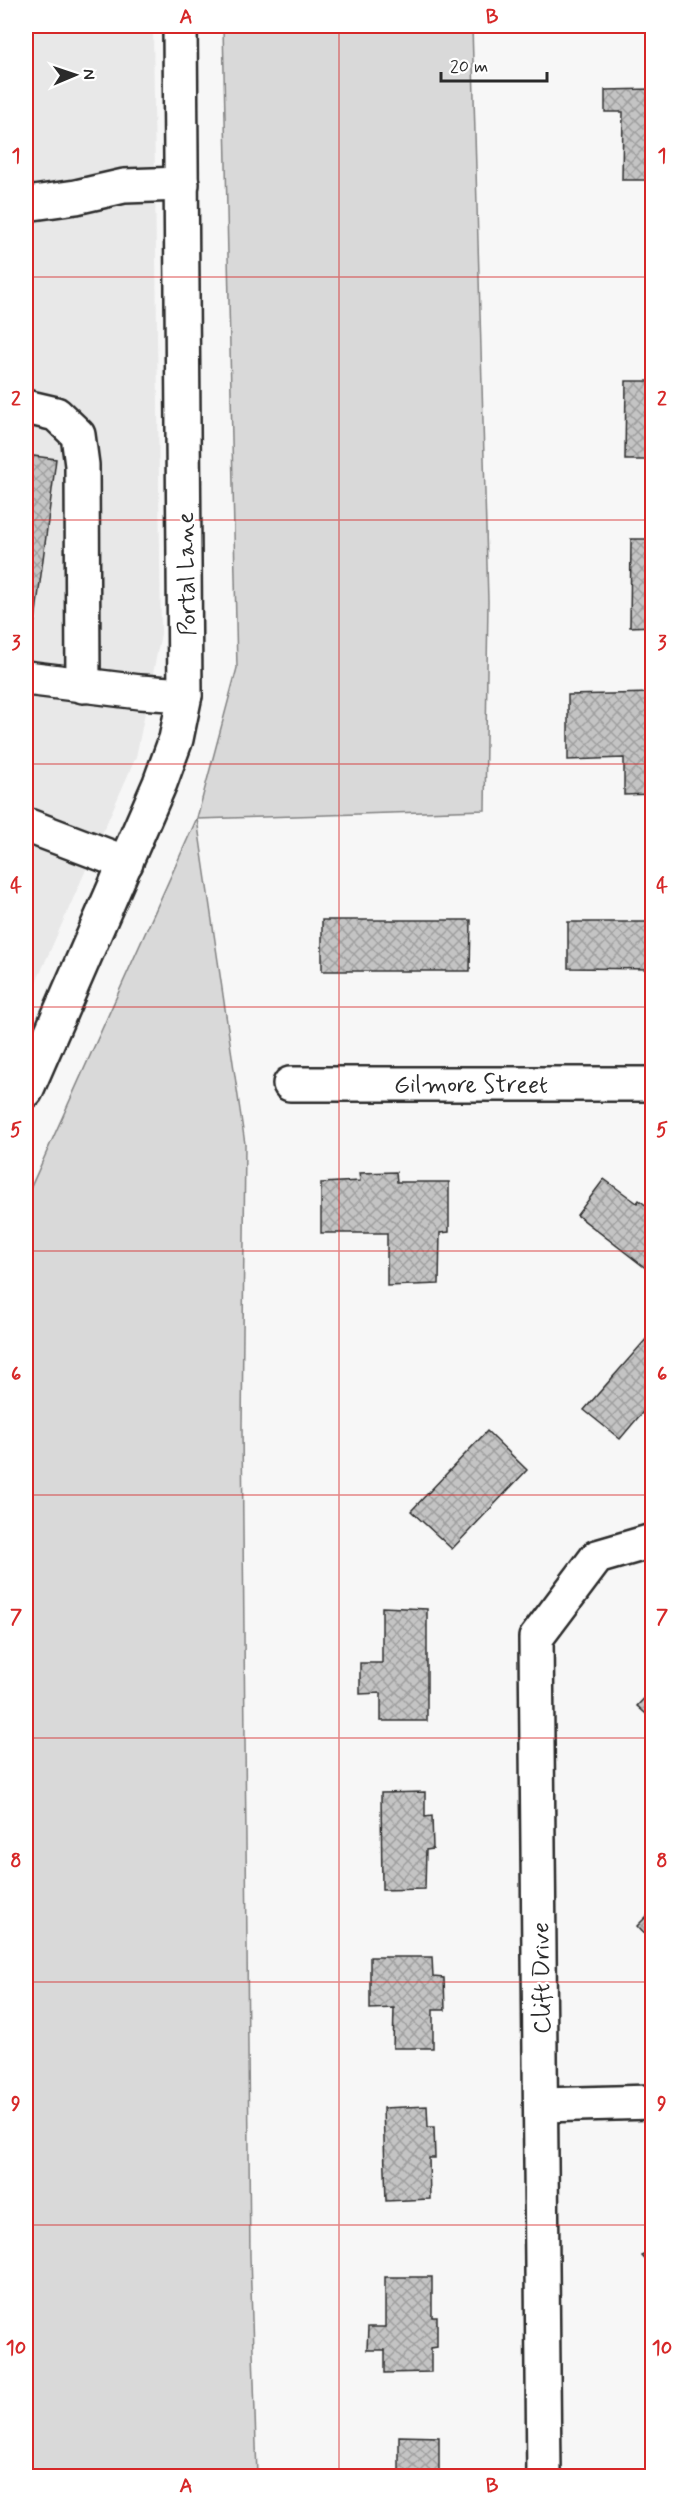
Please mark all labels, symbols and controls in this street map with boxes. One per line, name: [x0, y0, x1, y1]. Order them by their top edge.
text: A: [179, 4, 193, 31]
text: B: [486, 4, 499, 31]
north arrow: [45, 45, 105, 105]
scale bar: [441, 45, 548, 83]
text: 20 m: [450, 55, 488, 79]
text: N: [78, 69, 99, 80]
text: 1: [12, 143, 20, 170]
text: 1: [658, 143, 666, 170]
text: 2: [11, 386, 21, 413]
text: 2: [657, 386, 667, 413]
street label: Portal Lane: [171, 512, 204, 636]
text: 3: [11, 630, 21, 657]
text: 3: [657, 630, 667, 657]
text: 4: [10, 873, 22, 900]
text: 4: [656, 873, 668, 900]
street label: Gilmore Street: [394, 1070, 548, 1101]
text: 5: [10, 1117, 22, 1144]
text: 5: [656, 1117, 668, 1144]
text: 6: [11, 1361, 21, 1388]
text: 6: [657, 1361, 667, 1388]
text: 7: [10, 1604, 22, 1631]
text: 7: [656, 1604, 668, 1631]
text: 8: [10, 1848, 22, 1875]
text: 8: [656, 1848, 668, 1875]
street label: Clift Drive: [526, 1922, 559, 2034]
text: 9: [11, 2091, 21, 2118]
text: 9: [657, 2091, 667, 2118]
text: 10: [6, 2335, 26, 2362]
text: 10: [652, 2335, 672, 2362]
text: A: [179, 2473, 193, 2500]
text: B: [486, 2473, 499, 2500]

